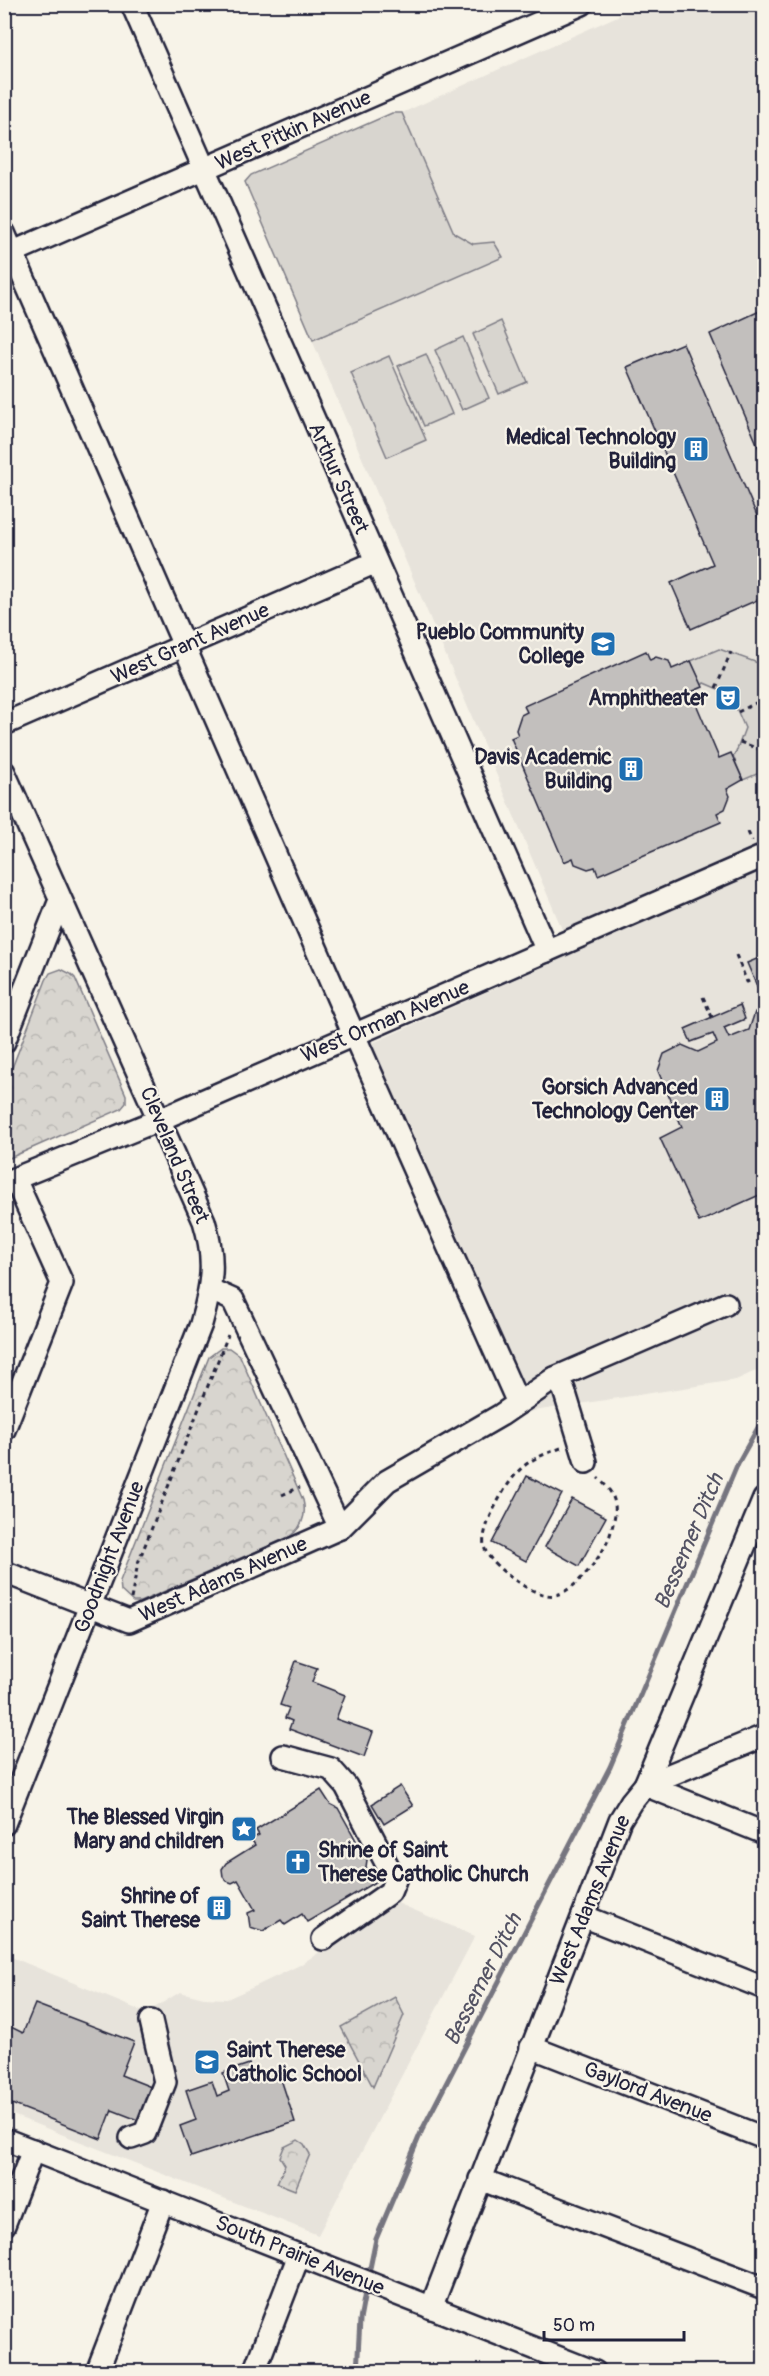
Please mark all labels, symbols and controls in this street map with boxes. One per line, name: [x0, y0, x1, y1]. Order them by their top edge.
street label: West Pitkin Avenue: [211, 84, 376, 177]
street label: Arthur Street: [302, 418, 375, 539]
place label: Medical Technology Building: [506, 424, 676, 475]
building icon: Medical Technology Building: [681, 434, 711, 464]
street label: West Grant Avenue: [107, 596, 274, 690]
place label: Pueblo Community College: [416, 619, 585, 670]
school or university icon: Pueblo Community College: [588, 629, 618, 659]
theatre icon: Amphitheater: [713, 683, 743, 713]
place label: Amphitheater: [588, 685, 708, 712]
place label: Davis Academic Building: [474, 744, 612, 795]
building icon: Davis Academic Building: [616, 754, 646, 784]
street label: West Orman Avenue: [297, 974, 474, 1069]
place label: Gorsich Advanced Technology Center: [531, 1074, 698, 1125]
street label: Cleveland Street: [134, 1083, 216, 1228]
building icon: Gorsich Advanced Technology Center: [702, 1084, 732, 1114]
water label: Bessemer Ditch: [648, 1468, 731, 1613]
street label: Goodnight Avenue: [68, 1477, 151, 1637]
street label: West Adams Avenue: [135, 1530, 312, 1629]
place label: The Blessed Virgin Mary and children: [66, 1804, 224, 1855]
street label: West Adams Avenue: [544, 1811, 637, 1989]
place icon: The Blessed Virgin Mary and children: [229, 1814, 259, 1844]
place label: Shrine of Saint Therese Catholic Church: [317, 1837, 529, 1888]
church icon: Shrine of Saint Therese Catholic Church: [283, 1847, 313, 1877]
place label: Shrine of Saint Therese: [81, 1883, 201, 1934]
building icon: Shrine of Saint Therese: [204, 1893, 234, 1923]
water label: Bessemer Ditch: [438, 1907, 529, 2050]
place label: Saint Therese Catholic School: [226, 2037, 362, 2088]
school or university icon: Saint Therese Catholic School: [192, 2047, 222, 2077]
street label: Gaylord Avenue: [580, 2056, 716, 2130]
street label: South Prairie Avenue: [211, 2209, 389, 2302]
scale bar: [544, 2304, 684, 2342]
text: 50 m: [553, 2314, 595, 2337]

